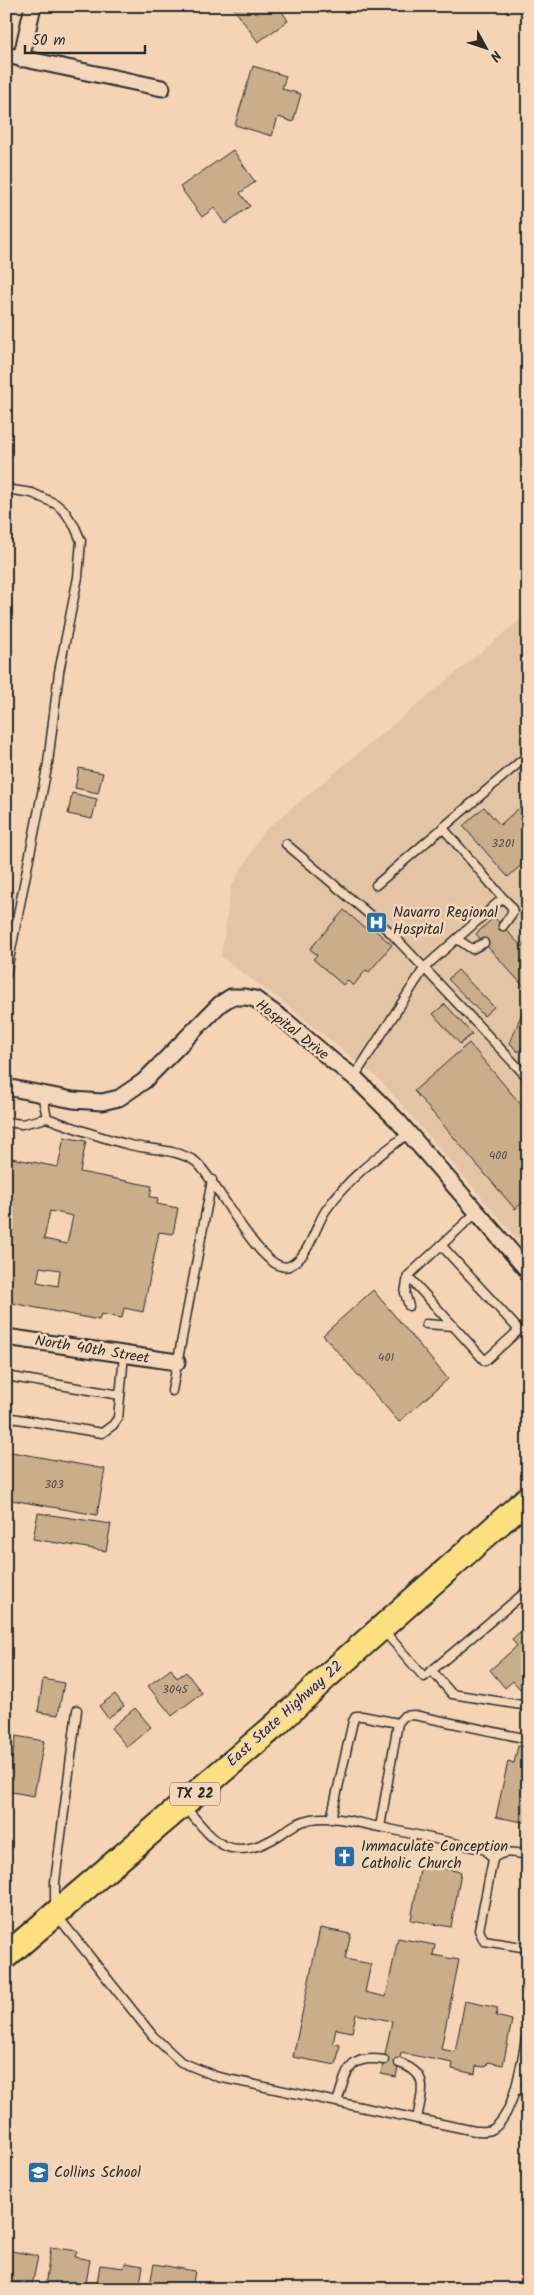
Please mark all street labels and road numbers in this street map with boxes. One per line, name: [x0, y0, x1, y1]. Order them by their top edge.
street label: Hospital Drive: [250, 994, 334, 1067]
street label: North 40th Street: [33, 1329, 151, 1371]
street label: East State Highway 22: [221, 1655, 349, 1773]
road number: TX 22: [170, 1782, 220, 1806]

